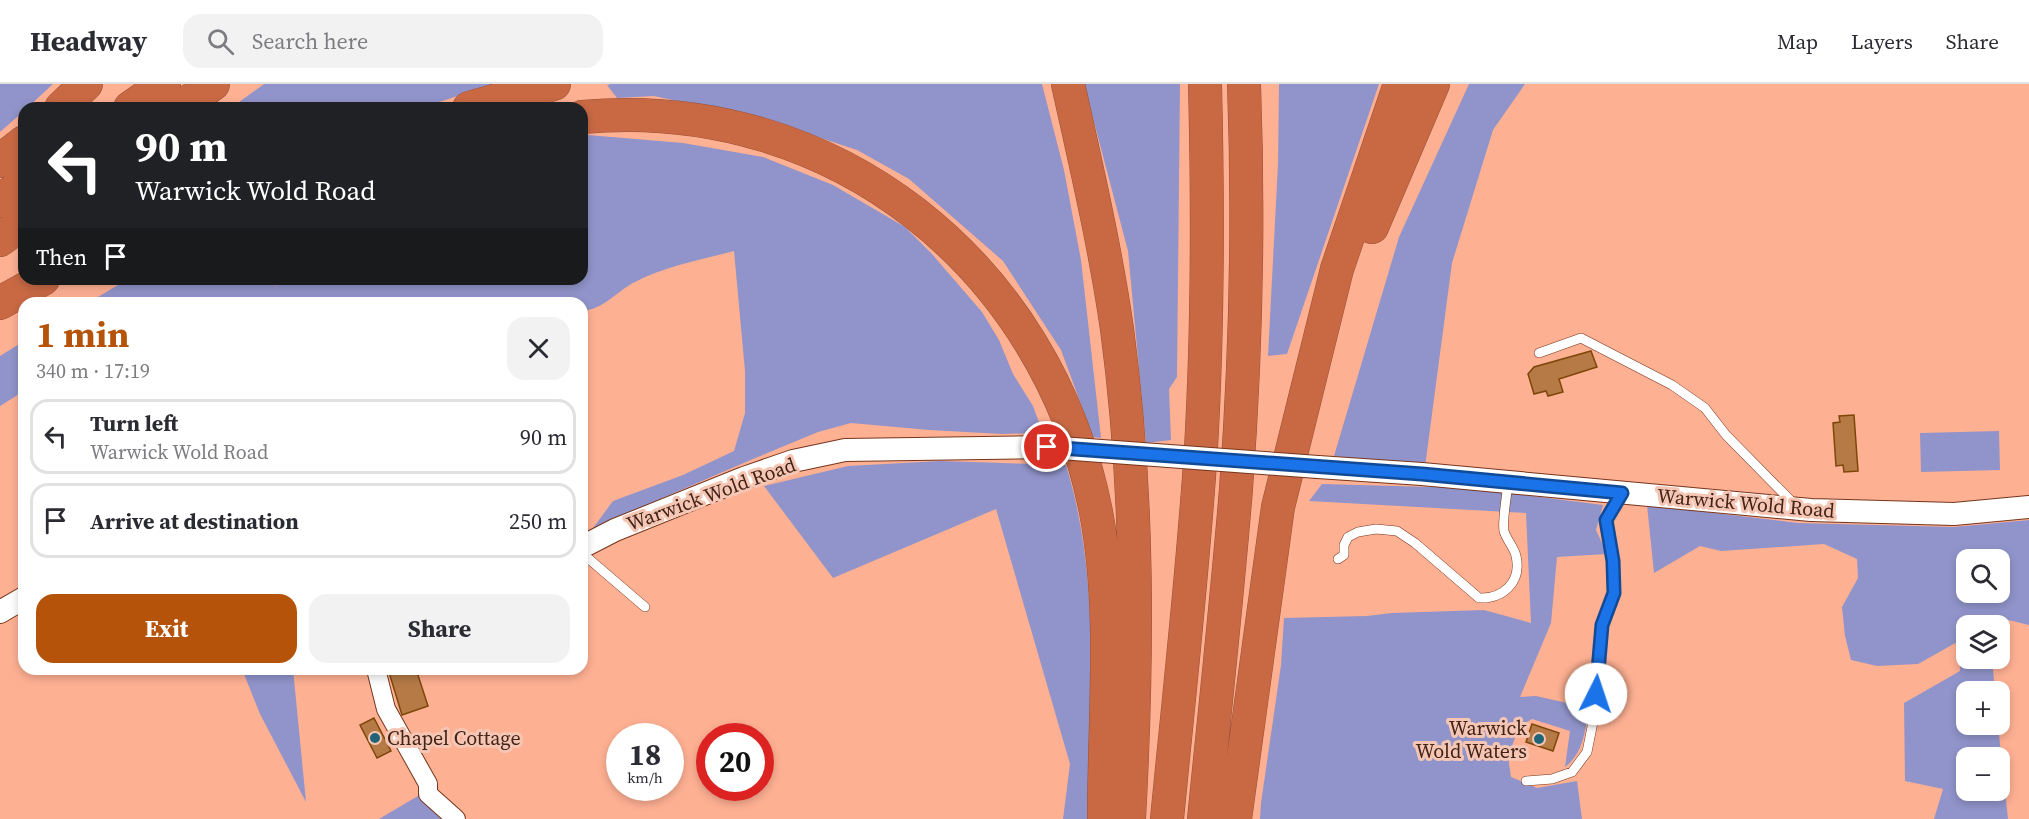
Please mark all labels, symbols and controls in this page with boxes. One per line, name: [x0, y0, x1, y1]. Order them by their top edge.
search box: [183, 14, 603, 68]
text: Headway: [30, 22, 147, 60]
icon: search: [204, 25, 237, 58]
text: Search here: [252, 26, 368, 56]
text: Map: [1777, 27, 1818, 56]
text: Layers: [1851, 27, 1913, 56]
text: Share: [1946, 27, 1999, 56]
text: 90 m: [135, 117, 228, 175]
icon: left: [36, 126, 114, 204]
text: Warwick Wold Road: [135, 172, 376, 209]
icon: arrive: [99, 240, 132, 273]
text: Then: [36, 242, 87, 272]
text: 1 min: [36, 310, 129, 359]
button: close: [507, 317, 570, 380]
text: 340 m · 17:19: [36, 357, 150, 385]
text: Turn left: [90, 408, 178, 438]
icon: left: [39, 420, 72, 453]
pin: [1021, 421, 1072, 472]
text: 90 m: [520, 422, 567, 452]
icon: arrive: [1030, 430, 1063, 463]
text: Warwick Wold Road: [90, 438, 268, 466]
street label: Warwick Wold Road: [622, 450, 800, 538]
street label: Warwick Wold Road: [1656, 481, 1837, 525]
icon: arrive: [39, 504, 72, 537]
text: Arrive at destination: [90, 506, 299, 536]
text: 250 m: [509, 506, 567, 536]
map controls: [1956, 549, 2010, 801]
button: search: [1956, 549, 2010, 603]
button: Exit: [36, 594, 297, 663]
button: Share: [309, 594, 570, 663]
button: layers: [1956, 615, 2010, 669]
position arrow: [1564, 662, 1628, 726]
button: +: [1956, 681, 2010, 735]
place label: Warwick Wold Waters: [1415, 714, 1527, 765]
speed limit sign: 20: [696, 723, 774, 801]
place label: Chapel Cottage: [387, 724, 521, 752]
marker: Chapel Cottage: [368, 731, 382, 745]
marker: Warwick Wold Waters: [1532, 732, 1546, 746]
text: 18: [629, 734, 661, 775]
button: −: [1956, 747, 2010, 801]
text: km/h: [627, 767, 663, 788]

